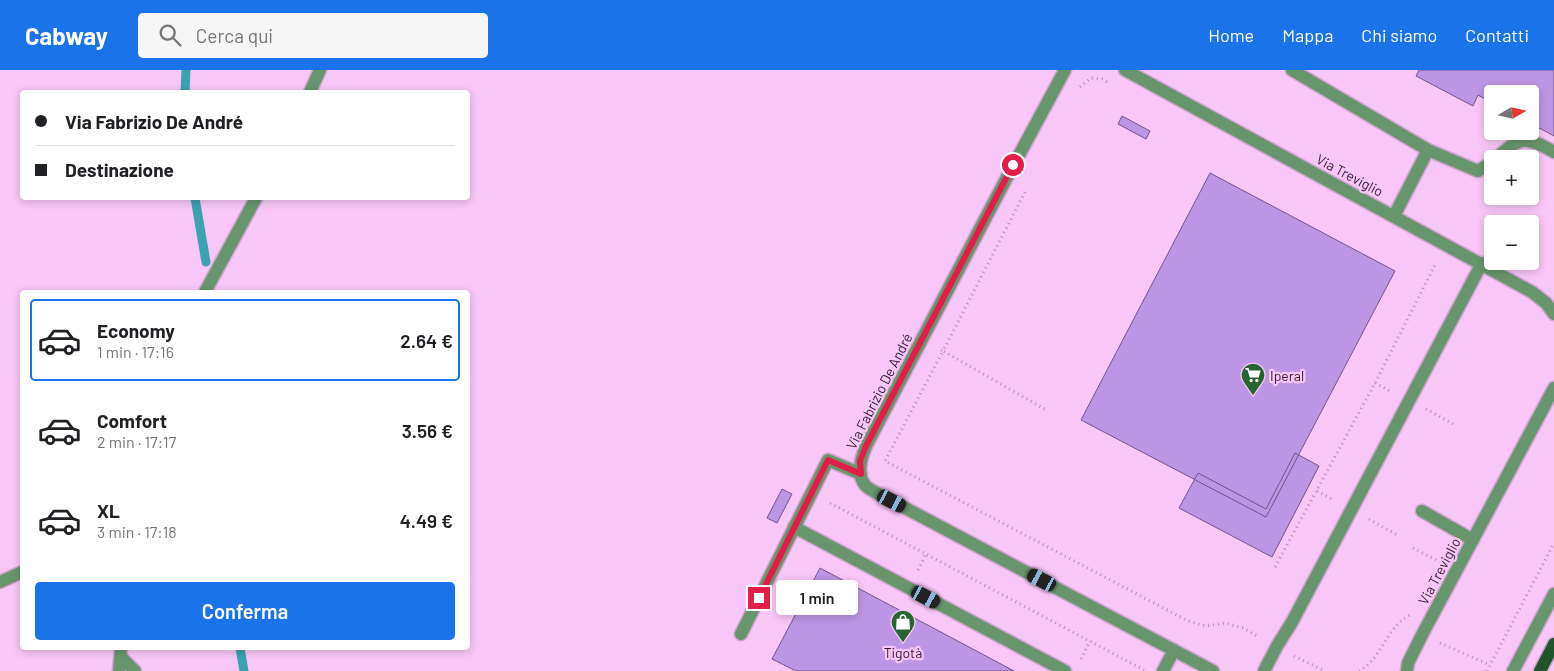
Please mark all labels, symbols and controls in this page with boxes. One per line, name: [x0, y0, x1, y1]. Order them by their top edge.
search box: [138, 13, 488, 58]
text: Cabway: [25, 21, 108, 50]
icon: search: [156, 21, 184, 49]
text: Cerca qui: [196, 24, 273, 47]
text: Home: [1208, 24, 1254, 46]
text: Mappa: [1282, 24, 1333, 46]
text: Chi siamo: [1361, 24, 1437, 46]
text: Contatti: [1465, 24, 1529, 46]
north arrow: [1484, 85, 1539, 140]
map controls: [1484, 85, 1539, 270]
text: Via Fabrizio De André: [65, 110, 243, 133]
street label: Via Treviglio: [1314, 150, 1386, 200]
button: +: [1484, 150, 1539, 205]
route start: [1002, 154, 1024, 176]
text: Destinazione: [65, 158, 174, 181]
button: −: [1484, 215, 1539, 270]
icon: car: [37, 318, 82, 363]
text: Economy: [97, 319, 175, 342]
text: 2.64 €: [400, 329, 453, 352]
street label: Via Fabrizio De André: [842, 330, 916, 452]
text: 1 min · 17:16: [97, 342, 174, 361]
supermarket icon: Iperal: [1240, 362, 1266, 396]
place label: Iperal: [1270, 367, 1304, 384]
icon: car: [37, 408, 82, 453]
text: Comfort: [97, 409, 167, 432]
text: 3.56 €: [402, 419, 453, 442]
text: 2 min · 17:17: [97, 432, 176, 451]
car: [875, 488, 908, 514]
icon: car: [37, 498, 82, 543]
text: XL: [97, 499, 120, 522]
text: 4.49 €: [400, 509, 453, 532]
text: 3 min · 17:18: [97, 522, 177, 541]
street label: Via Treviglio: [1414, 535, 1464, 607]
car: [1025, 566, 1058, 594]
callout: 1 min: [776, 580, 859, 616]
button: Conferma: [35, 582, 455, 640]
car: [909, 583, 942, 611]
route end: [748, 587, 770, 609]
text: 1 min: [800, 588, 834, 607]
shop icon: Tigotà: [890, 609, 916, 643]
place label: Tigotà: [884, 644, 922, 661]

